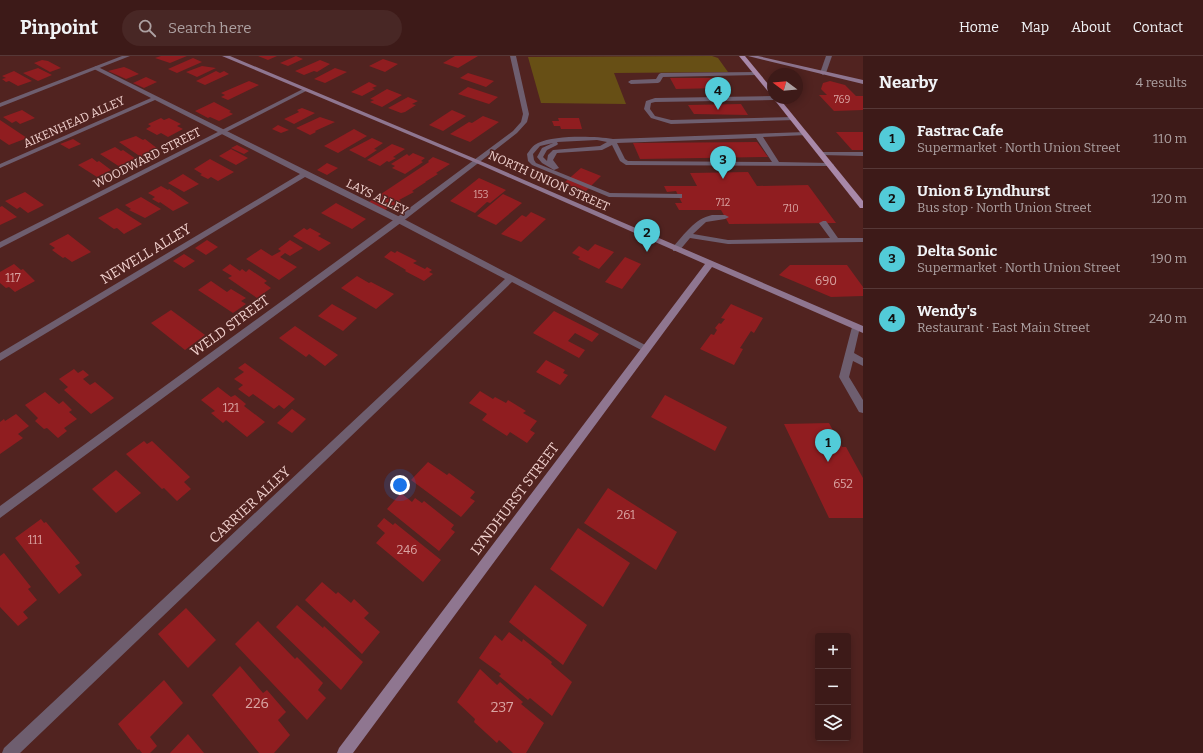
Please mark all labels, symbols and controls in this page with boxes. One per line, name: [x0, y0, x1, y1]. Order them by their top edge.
search box: [122, 10, 402, 46]
text: Pinpoint: [20, 16, 98, 39]
icon: search: [136, 17, 158, 39]
text: Search here: [168, 19, 251, 37]
text: Home: [959, 19, 999, 36]
text: Map: [1021, 19, 1049, 36]
text: About: [1071, 19, 1111, 36]
text: Contact: [1133, 19, 1183, 36]
north arrow: [767, 68, 803, 104]
text: Nearby: [879, 72, 938, 93]
text: 4 results: [1135, 75, 1187, 90]
pin: 4: [705, 77, 731, 110]
street label: AIKENHEAD ALLEY: [21, 93, 127, 151]
house number: 769: [834, 94, 850, 106]
text: Fastrac Cafe: [917, 122, 1004, 140]
street label: WOODWARD STREET: [91, 125, 203, 191]
text: 1: [889, 131, 895, 146]
text: 110 m: [1153, 131, 1187, 146]
text: Supermarket · North Union Street: [917, 140, 1120, 155]
pin: 3: [710, 146, 736, 179]
street label: NORTH UNION STREET: [486, 148, 612, 214]
street label: LAYS ALLEY: [344, 176, 410, 218]
text: Union & Lyndhurst: [917, 182, 1050, 200]
house number: 153: [474, 189, 489, 201]
text: 2: [888, 191, 896, 206]
text: 120 m: [1151, 191, 1187, 206]
house number: 712: [716, 197, 730, 209]
text: Bus stop · North Union Street: [917, 200, 1091, 215]
house number: 710: [783, 203, 799, 215]
pin: 2: [634, 219, 660, 252]
street label: NEWELL ALLEY: [98, 220, 194, 288]
text: Delta Sonic: [917, 242, 997, 260]
text: 3: [888, 251, 896, 266]
text: 190 m: [1151, 251, 1187, 266]
text: Supermarket · North Union Street: [917, 260, 1120, 275]
house number: 117: [5, 271, 21, 285]
house number: 690: [815, 274, 837, 288]
street label: WELD STREET: [187, 292, 273, 360]
text: Wendy's: [917, 302, 977, 320]
text: 4: [888, 311, 896, 326]
text: 240 m: [1149, 311, 1187, 326]
text: Restaurant · East Main Street: [917, 320, 1090, 335]
house number: 121: [223, 401, 239, 415]
pin: 1: [815, 429, 841, 462]
street label: LYNDHURST STREET: [467, 440, 563, 558]
street label: CARRIER ALLEY: [206, 463, 294, 547]
your location: [390, 475, 410, 495]
house number: 652: [833, 477, 853, 491]
house number: 261: [617, 508, 635, 522]
house number: 111: [28, 533, 42, 547]
house number: 246: [397, 543, 417, 557]
map controls: [815, 633, 851, 741]
button: +: [815, 633, 851, 669]
button: −: [815, 669, 851, 705]
house number: 226: [245, 695, 269, 712]
house number: 237: [491, 699, 513, 716]
button: layers: [815, 705, 851, 741]

